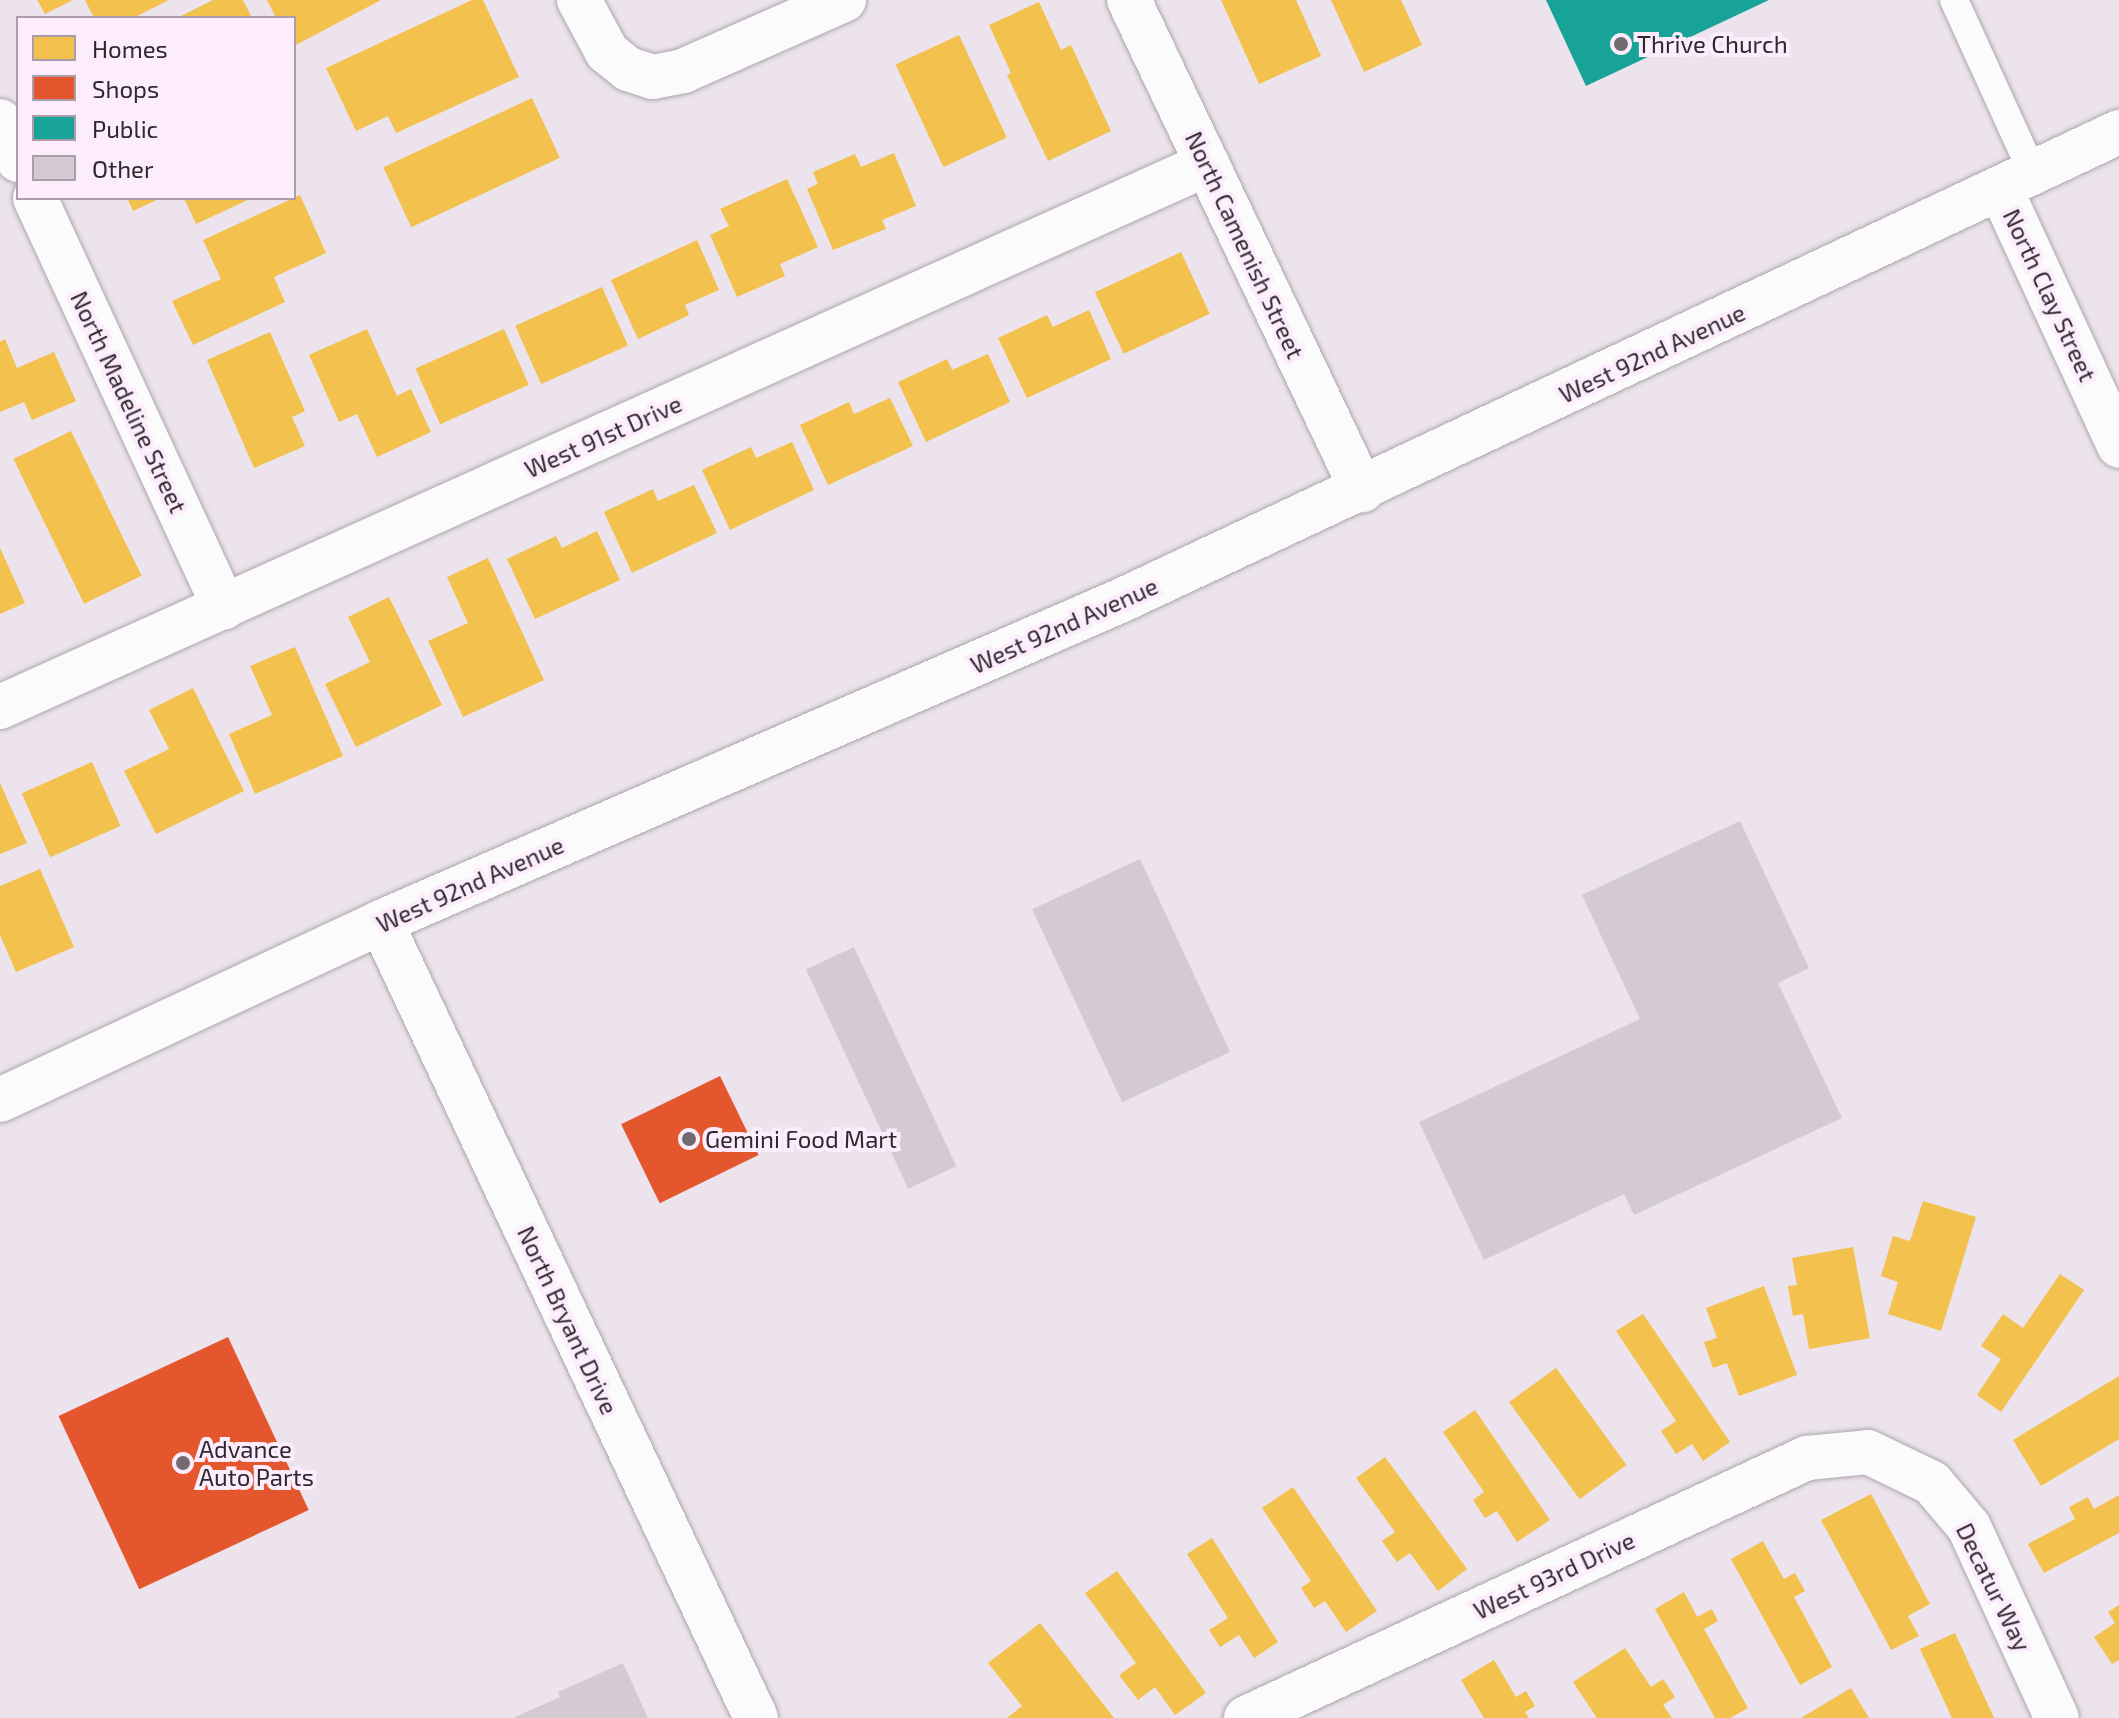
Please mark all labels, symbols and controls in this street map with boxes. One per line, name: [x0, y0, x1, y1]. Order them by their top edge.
legend: [16, 16, 296, 200]
place label: Thrive Church: [1637, 30, 1788, 58]
text: Homes: [92, 34, 168, 63]
marker: Thrive Church: [1612, 35, 1630, 53]
text: Shops: [92, 74, 159, 103]
text: Public: [92, 114, 158, 143]
street label: North Camenish Street: [1180, 127, 1310, 363]
text: Other: [92, 154, 154, 183]
street label: North Clay Street: [1997, 204, 2103, 386]
street label: North Madeline Street: [65, 287, 193, 517]
street label: West 92nd Avenue: [1554, 297, 1750, 409]
street label: West 91st Drive: [520, 389, 686, 483]
street label: West 92nd Avenue: [966, 571, 1162, 679]
street label: West 92nd Avenue: [372, 830, 568, 938]
place label: Gemini Food Mart: [705, 1125, 897, 1153]
marker: Gemini Food Mart: [680, 1130, 698, 1148]
street label: North Bryant Drive: [512, 1221, 624, 1419]
place label: Advance Auto Parts: [199, 1435, 314, 1491]
marker: Advance Auto Parts: [174, 1454, 192, 1472]
street label: Decatur Way: [1950, 1518, 2038, 1656]
street label: West 93rd Drive: [1469, 1525, 1639, 1625]

